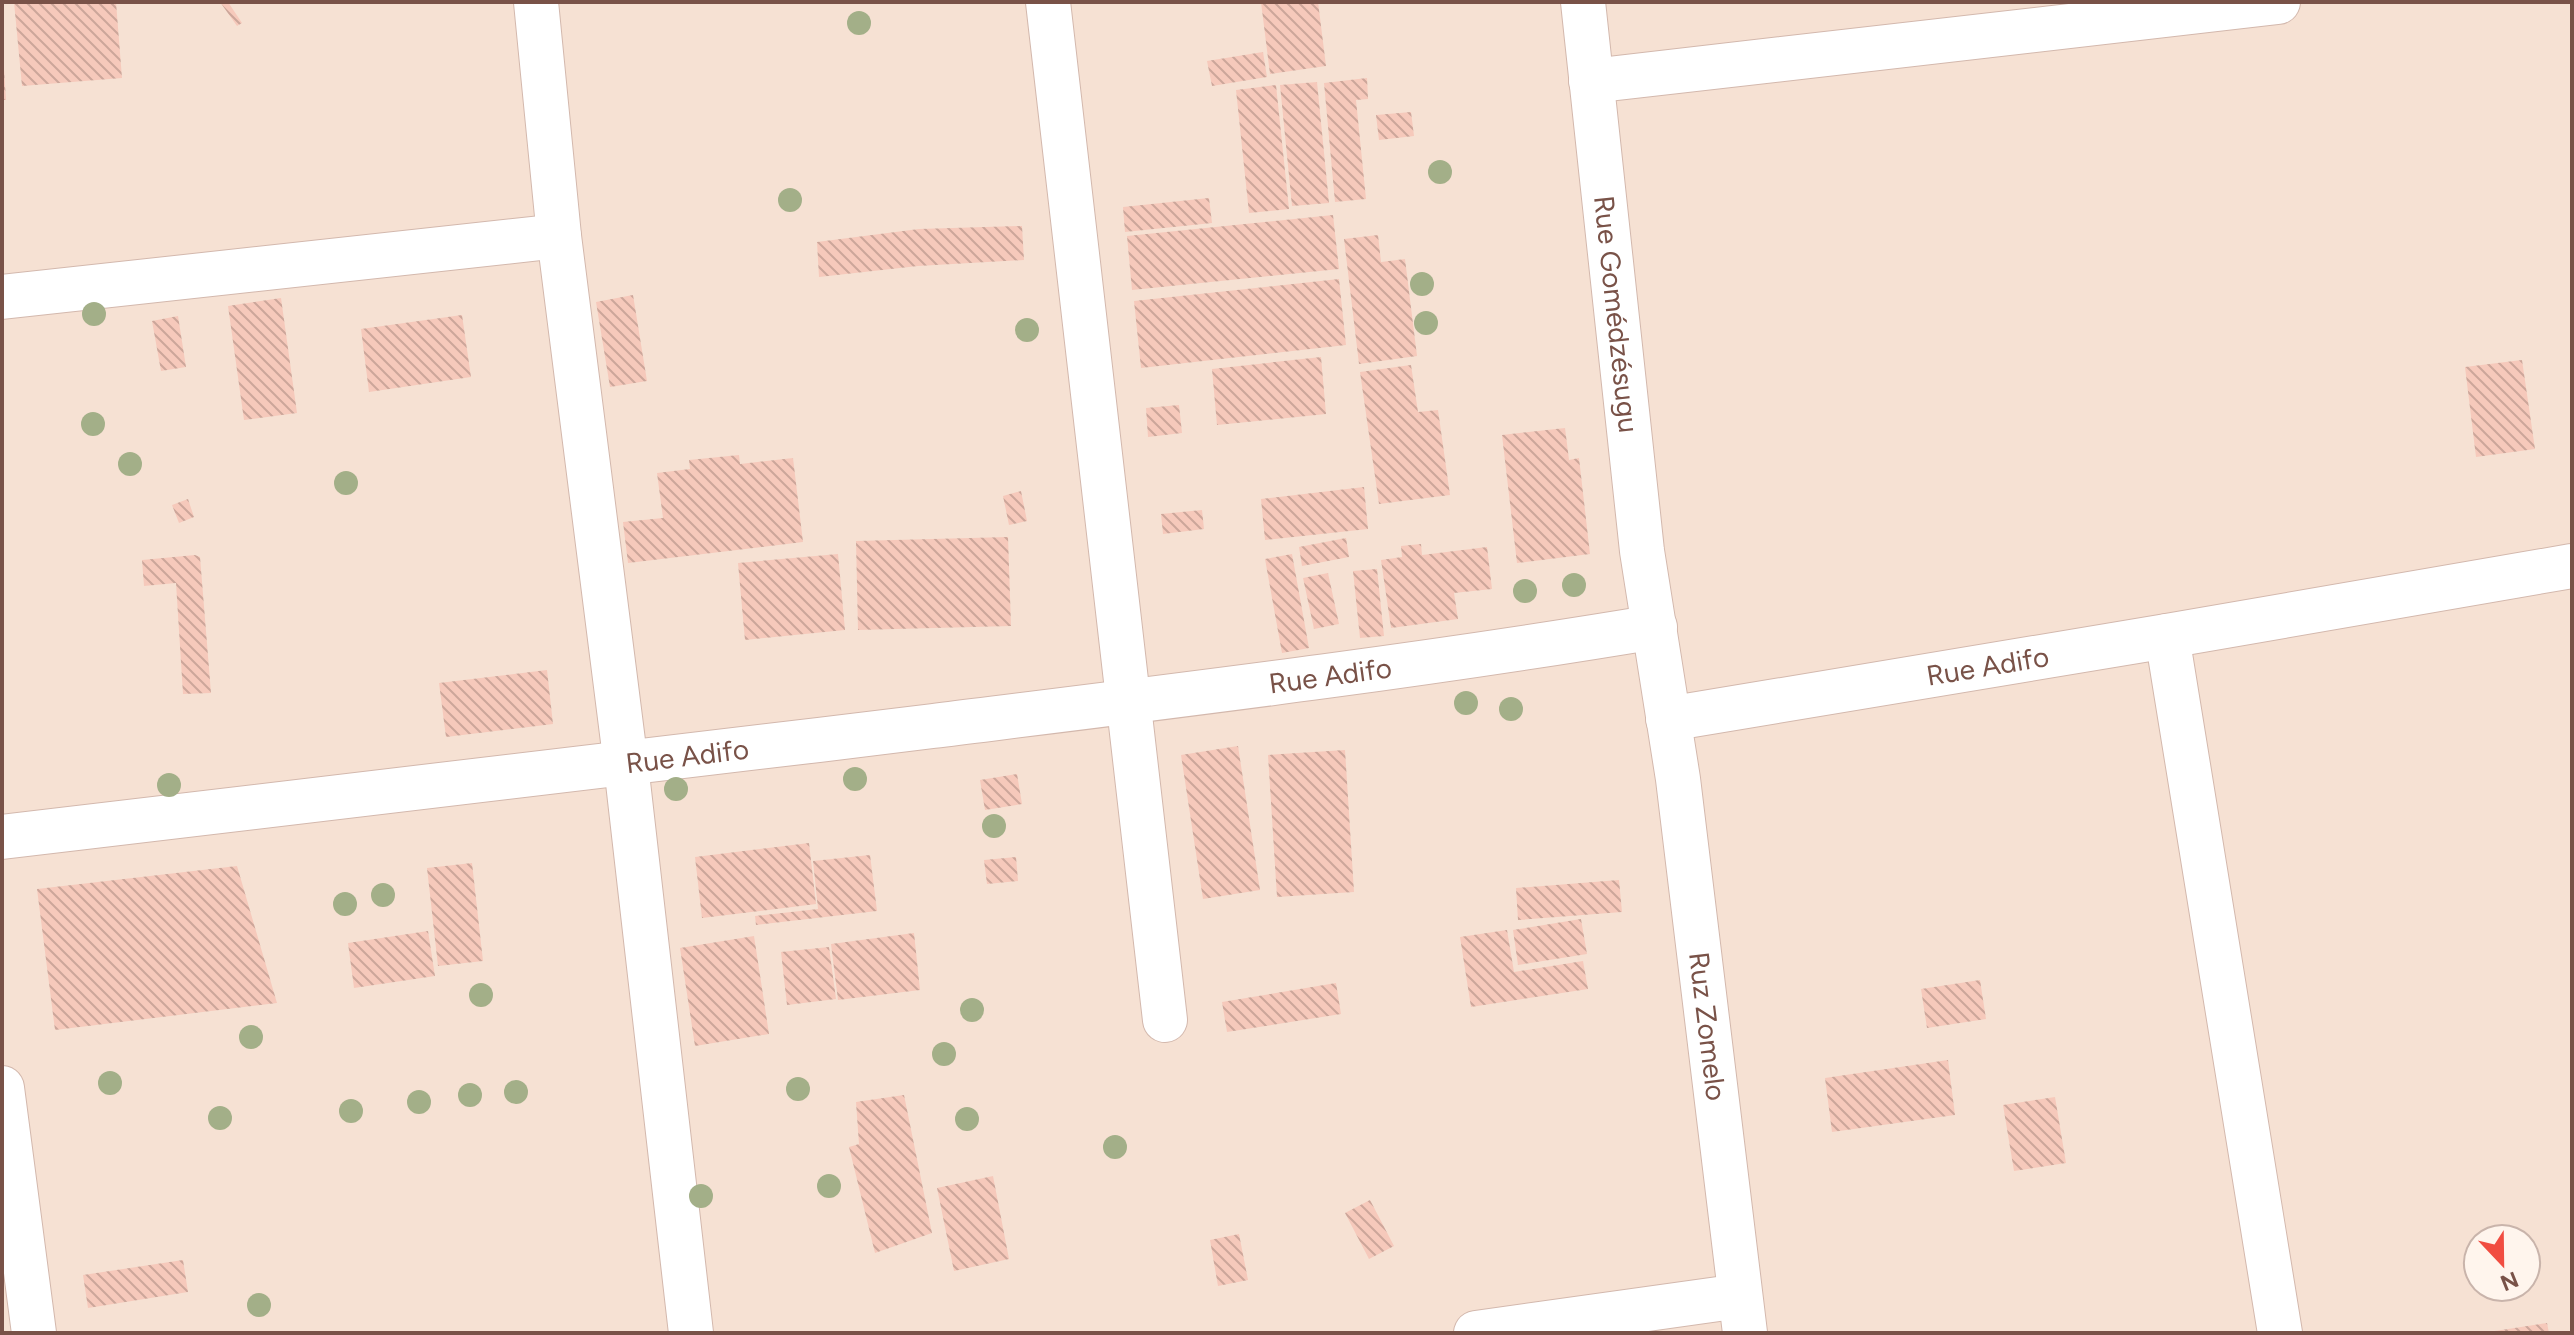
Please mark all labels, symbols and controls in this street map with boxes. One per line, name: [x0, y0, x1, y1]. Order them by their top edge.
street label: Rue Gomédzésugu: [1587, 194, 1646, 434]
street label: Rue Adifo: [1924, 639, 2051, 693]
street label: Rue Adifo: [1267, 650, 1394, 700]
street label: Rue Adifo: [624, 732, 751, 780]
street label: Ruz Zomelo: [1682, 950, 1734, 1103]
north arrow: [2462, 1223, 2542, 1303]
text: N: [2496, 1265, 2522, 1297]

